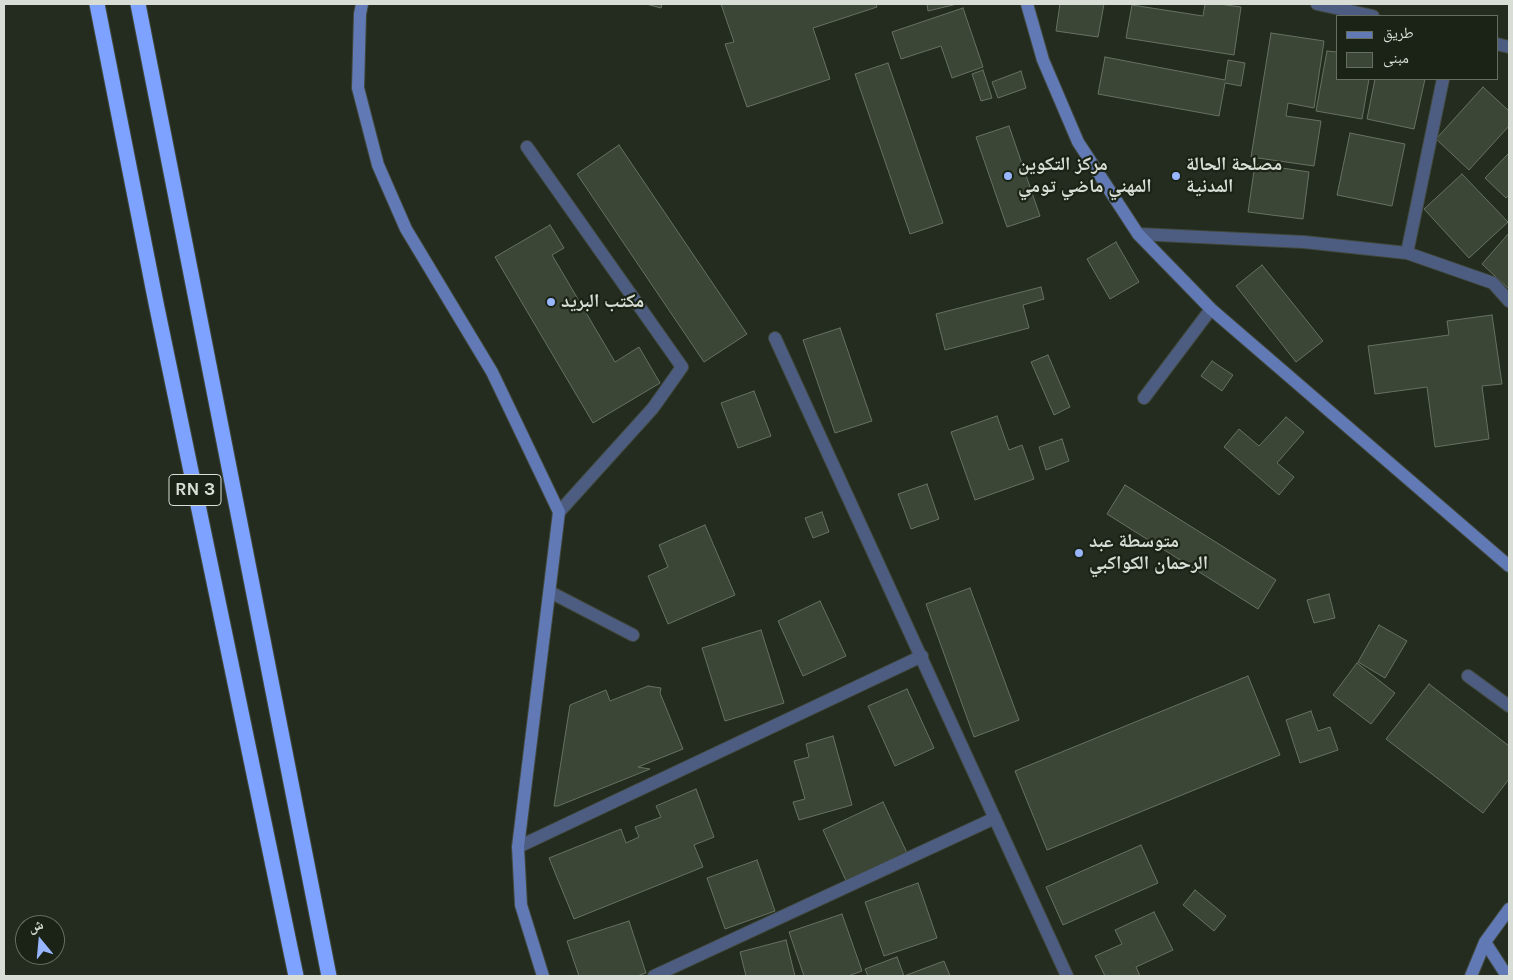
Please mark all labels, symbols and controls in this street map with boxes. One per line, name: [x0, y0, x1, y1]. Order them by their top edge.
legend: [1336, 15, 1498, 80]
text: طريق: [1383, 24, 1414, 42]
text: مبنى: [1383, 49, 1409, 67]
place label: مركز التكوين المهني ماضي تومي: [1018, 154, 1152, 198]
place label: مصلحة الحالة المدنية: [1186, 154, 1282, 198]
marker: مركز التكوين المهني ماضي تومي: [1002, 170, 1014, 182]
marker: مصلحة الحالة المدنية: [1170, 170, 1182, 182]
place label: مكتب البريد: [561, 291, 644, 313]
marker: مكتب البريد: [545, 296, 557, 308]
road number: RN 3: [169, 474, 221, 506]
place label: متوسطة عبد الرحمان الكواكبي: [1089, 531, 1208, 575]
marker: متوسطة عبد الرحمان الكواكبي: [1073, 547, 1085, 559]
north arrow: [15, 915, 65, 965]
text: ش: [26, 916, 45, 936]

